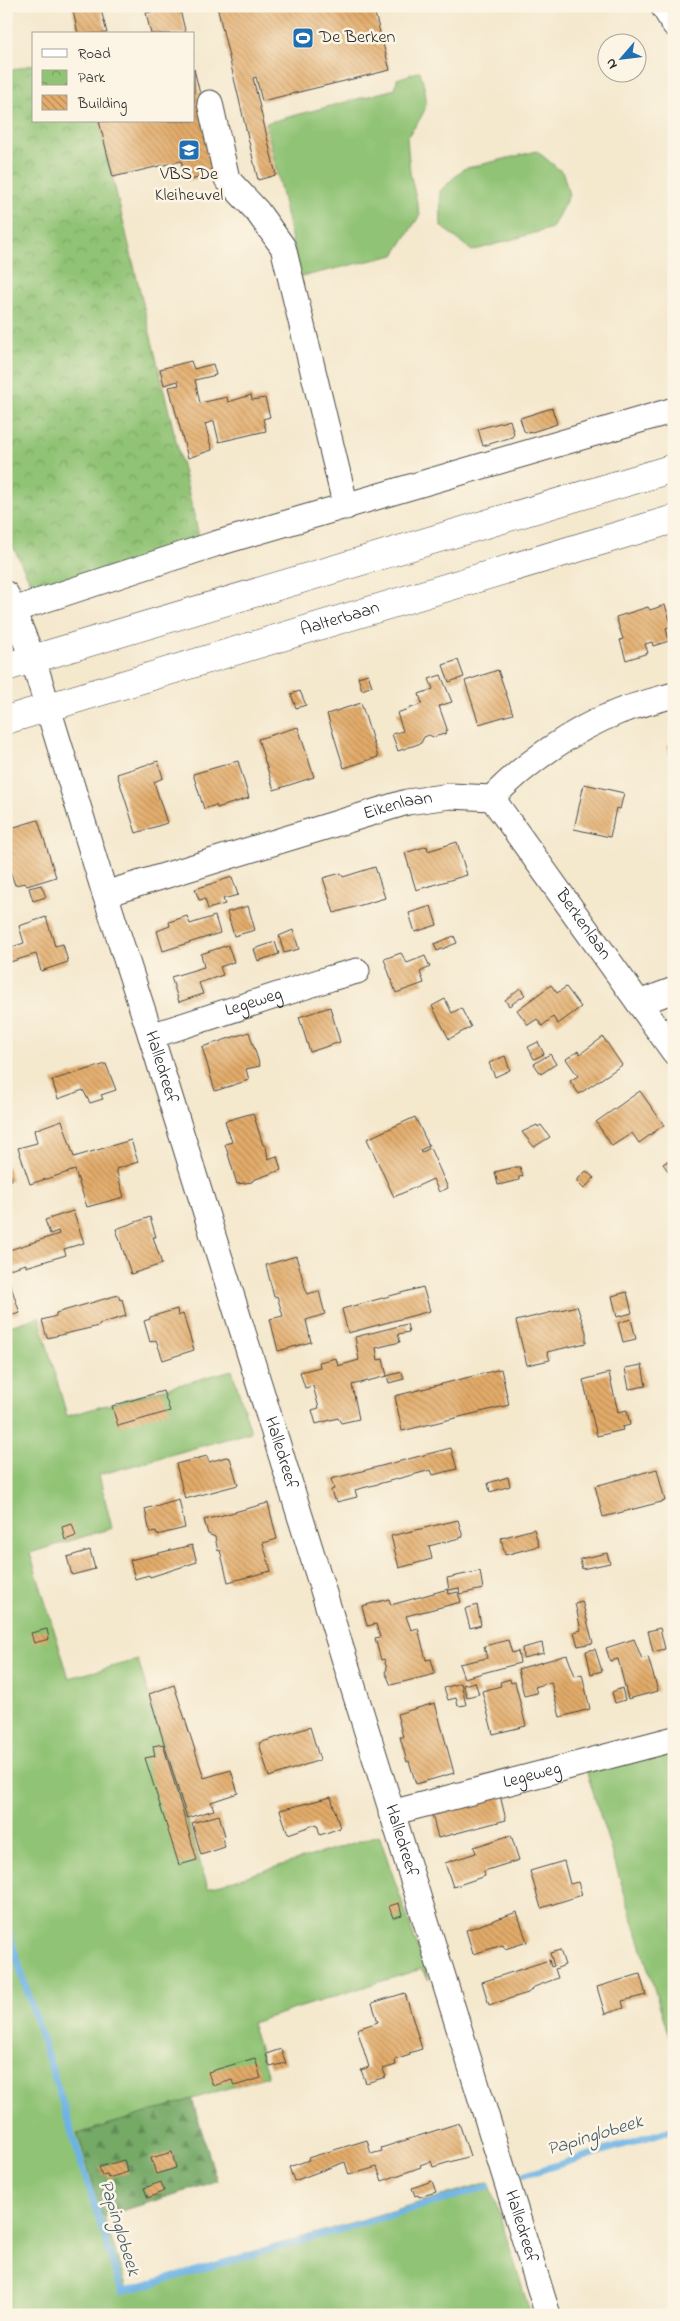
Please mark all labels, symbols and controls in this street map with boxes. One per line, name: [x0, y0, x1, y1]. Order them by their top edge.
place label: De Berken: [318, 25, 395, 51]
sports icon: De Berken: [291, 26, 315, 50]
legend: [32, 32, 195, 122]
north arrow: [598, 32, 648, 82]
text: Road: [78, 43, 111, 65]
text: N: [600, 54, 623, 73]
text: Park: [78, 67, 106, 89]
text: Building: [77, 93, 127, 116]
school or university icon: VBS De Kleiheuvel: [177, 138, 201, 162]
place label: VBS De Kleiheuvel: [155, 162, 223, 209]
street label: Aalterbaan: [297, 595, 383, 644]
street label: Eikenlaan: [360, 786, 434, 828]
street label: Berkenlaan: [548, 883, 617, 966]
street label: Legeweg: [222, 981, 286, 1024]
street label: Halledreef: [137, 1028, 184, 1107]
street label: Halledreef: [257, 1413, 304, 1493]
street label: Legeweg: [500, 1756, 564, 1796]
street label: Halledreef: [377, 1801, 424, 1881]
water label: Papinglobeek: [544, 2108, 647, 2164]
water label: Papinglobeek: [91, 2177, 147, 2280]
street label: Halledreef: [497, 2187, 544, 2267]

